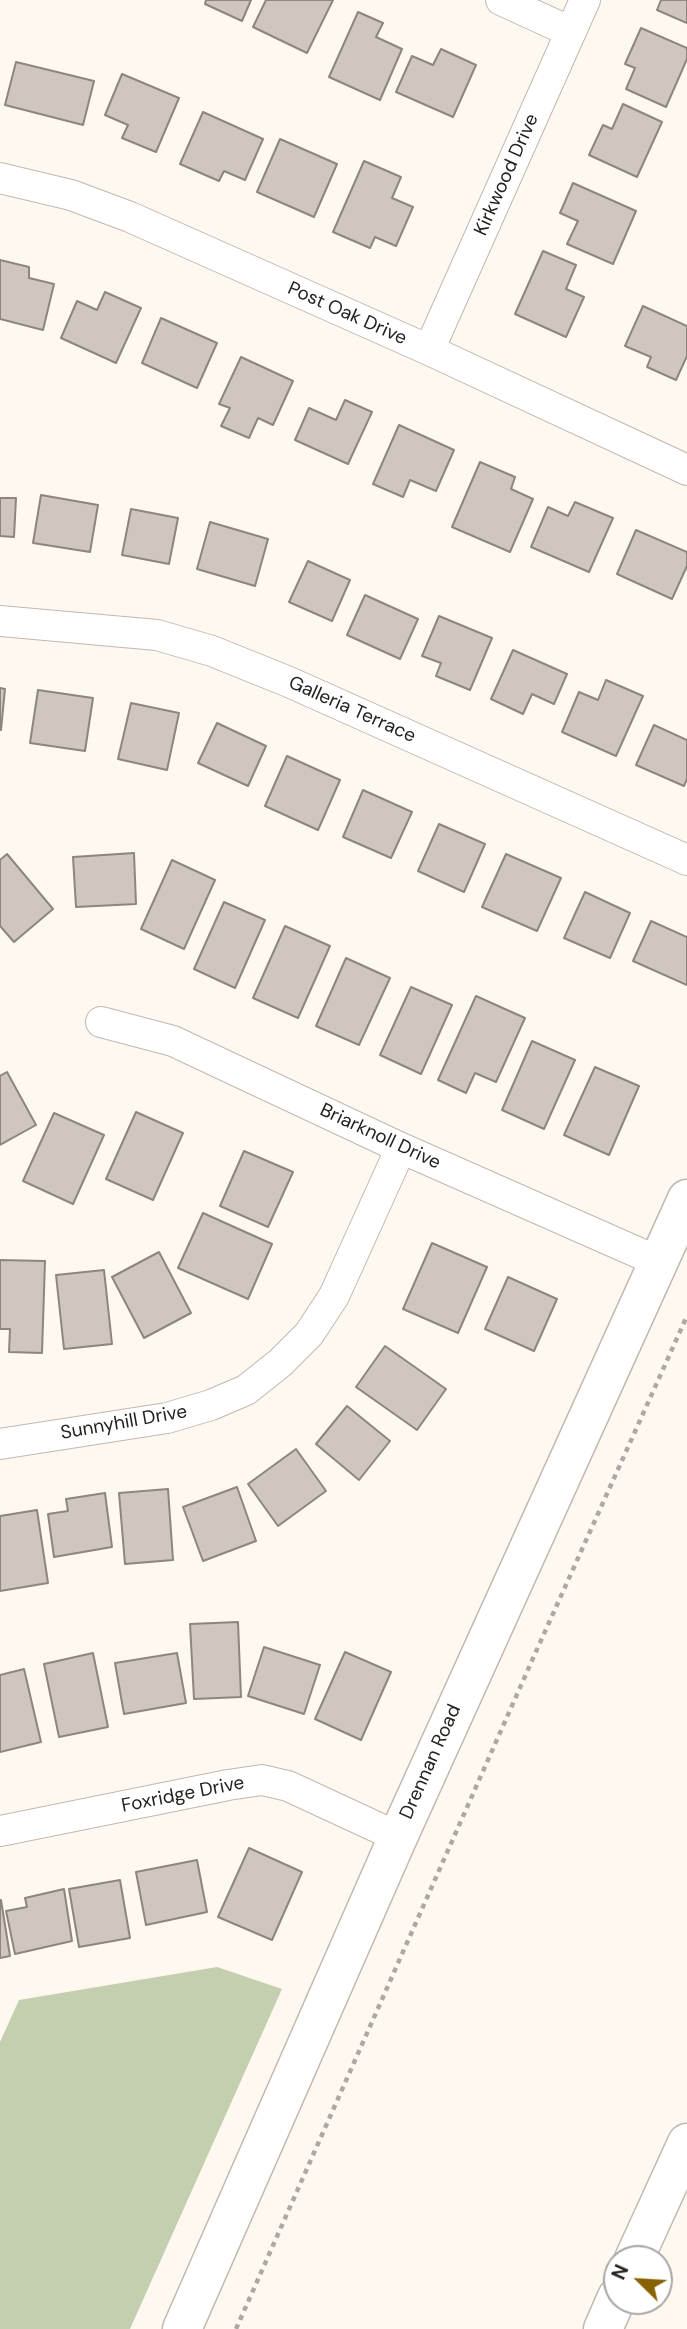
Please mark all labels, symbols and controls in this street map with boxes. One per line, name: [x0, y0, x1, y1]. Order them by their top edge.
street label: Kirkwood Drive: [470, 111, 544, 239]
street label: Post Oak Drive: [284, 278, 410, 350]
street label: Galleria Terrace: [285, 672, 419, 748]
street label: Briarknoll Drive: [316, 1099, 444, 1175]
street label: Sunnyhill Drive: [59, 1401, 189, 1445]
street label: Drennan Road: [396, 1701, 466, 1823]
street label: Foxridge Drive: [120, 1772, 246, 1818]
north arrow: [603, 2245, 673, 2315]
text: N: [606, 2261, 634, 2283]

